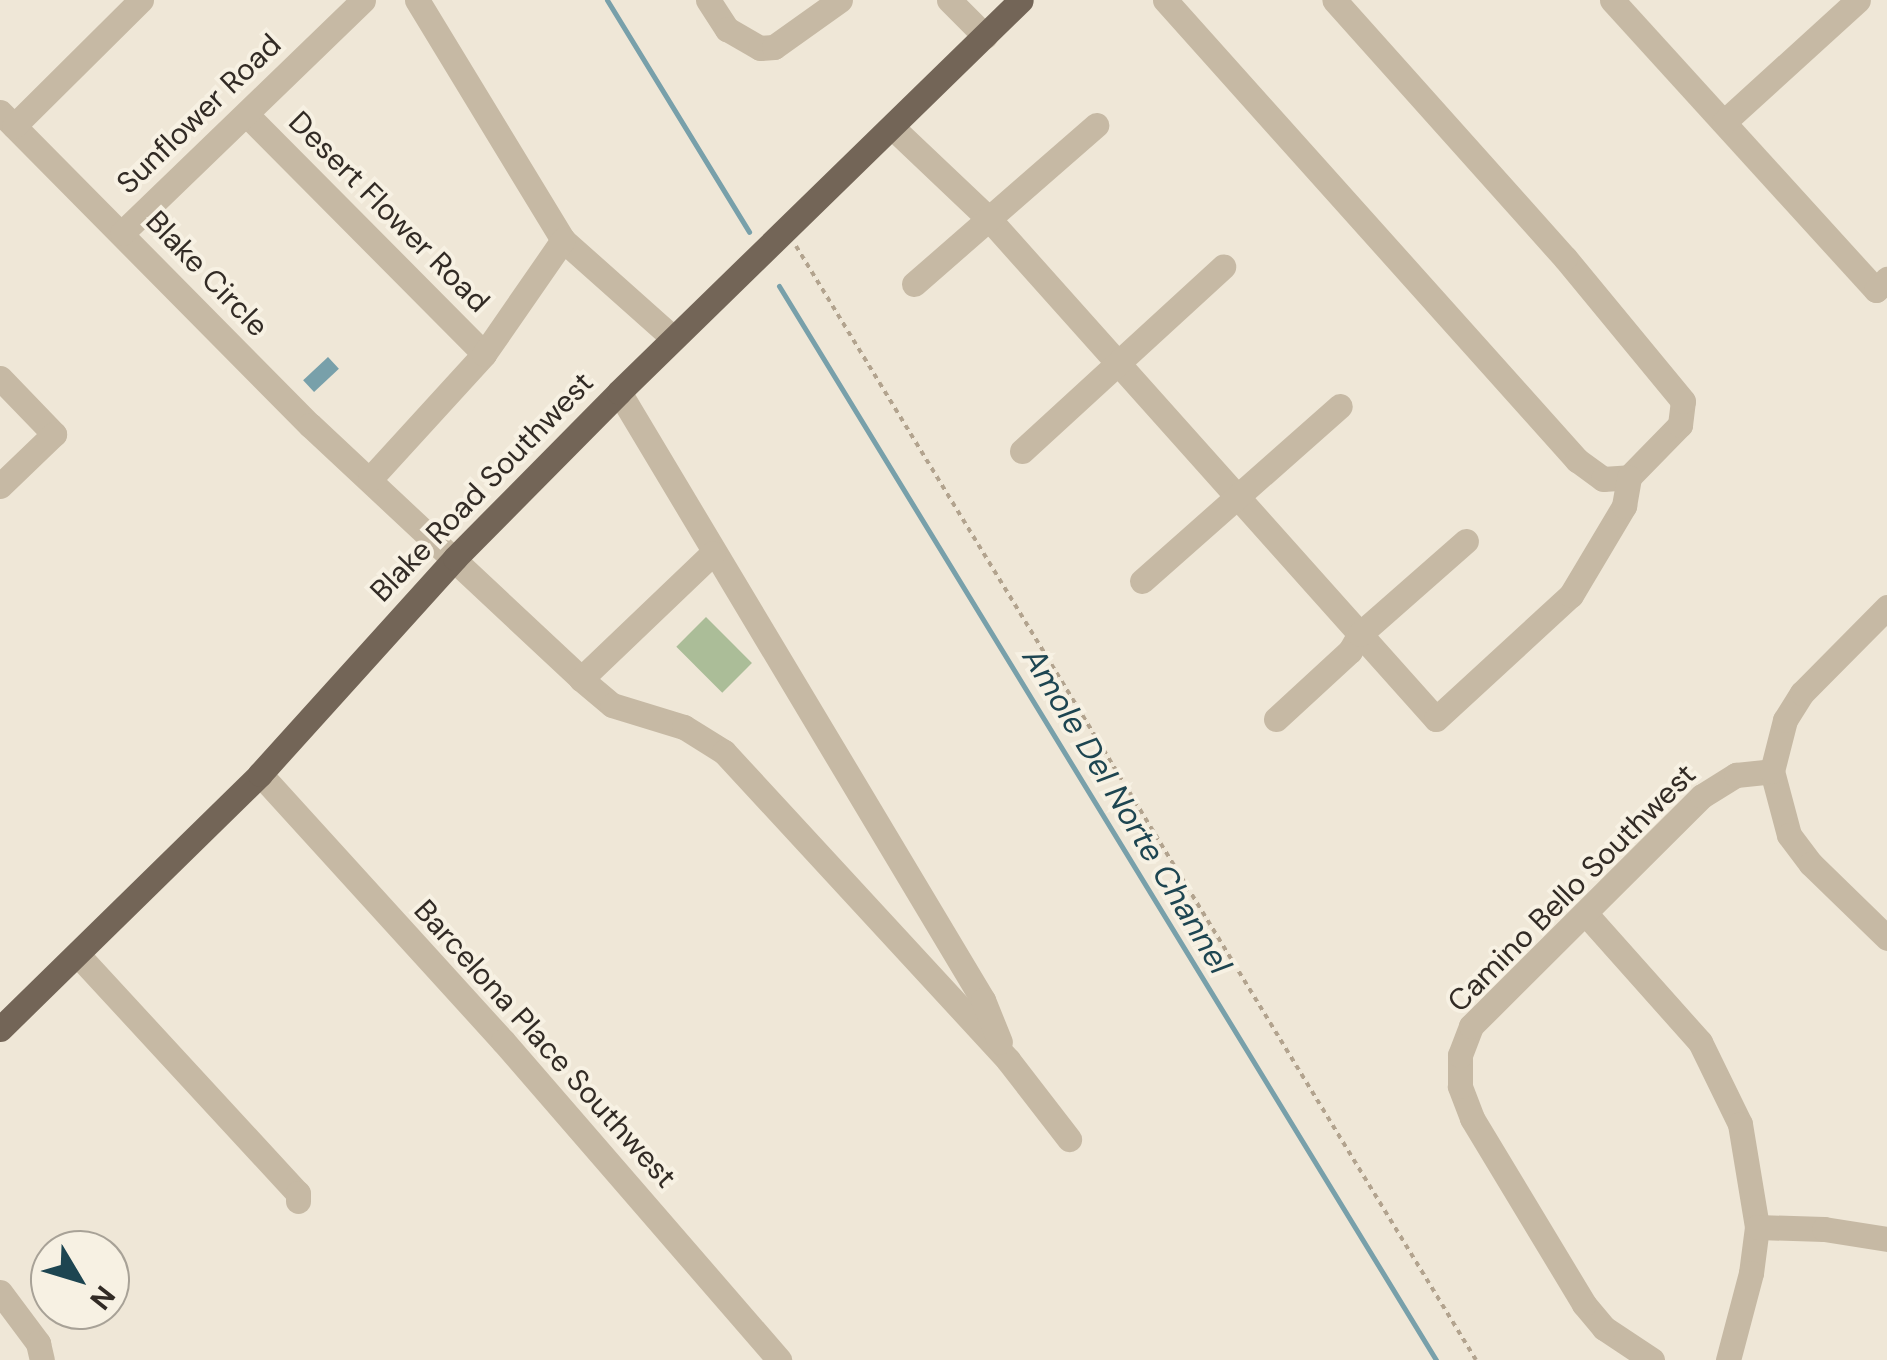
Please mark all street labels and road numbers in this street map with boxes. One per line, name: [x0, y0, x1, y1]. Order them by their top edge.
street label: Sunflower Road: [109, 27, 289, 201]
street label: Desert Flower Road: [281, 104, 497, 320]
street label: Blake Circle: [138, 204, 276, 344]
street label: Blake Road Southwest: [363, 365, 601, 609]
street label: Camino Bello Southwest: [1440, 756, 1704, 1020]
street label: Barcelona Place Southwest: [406, 893, 684, 1195]

